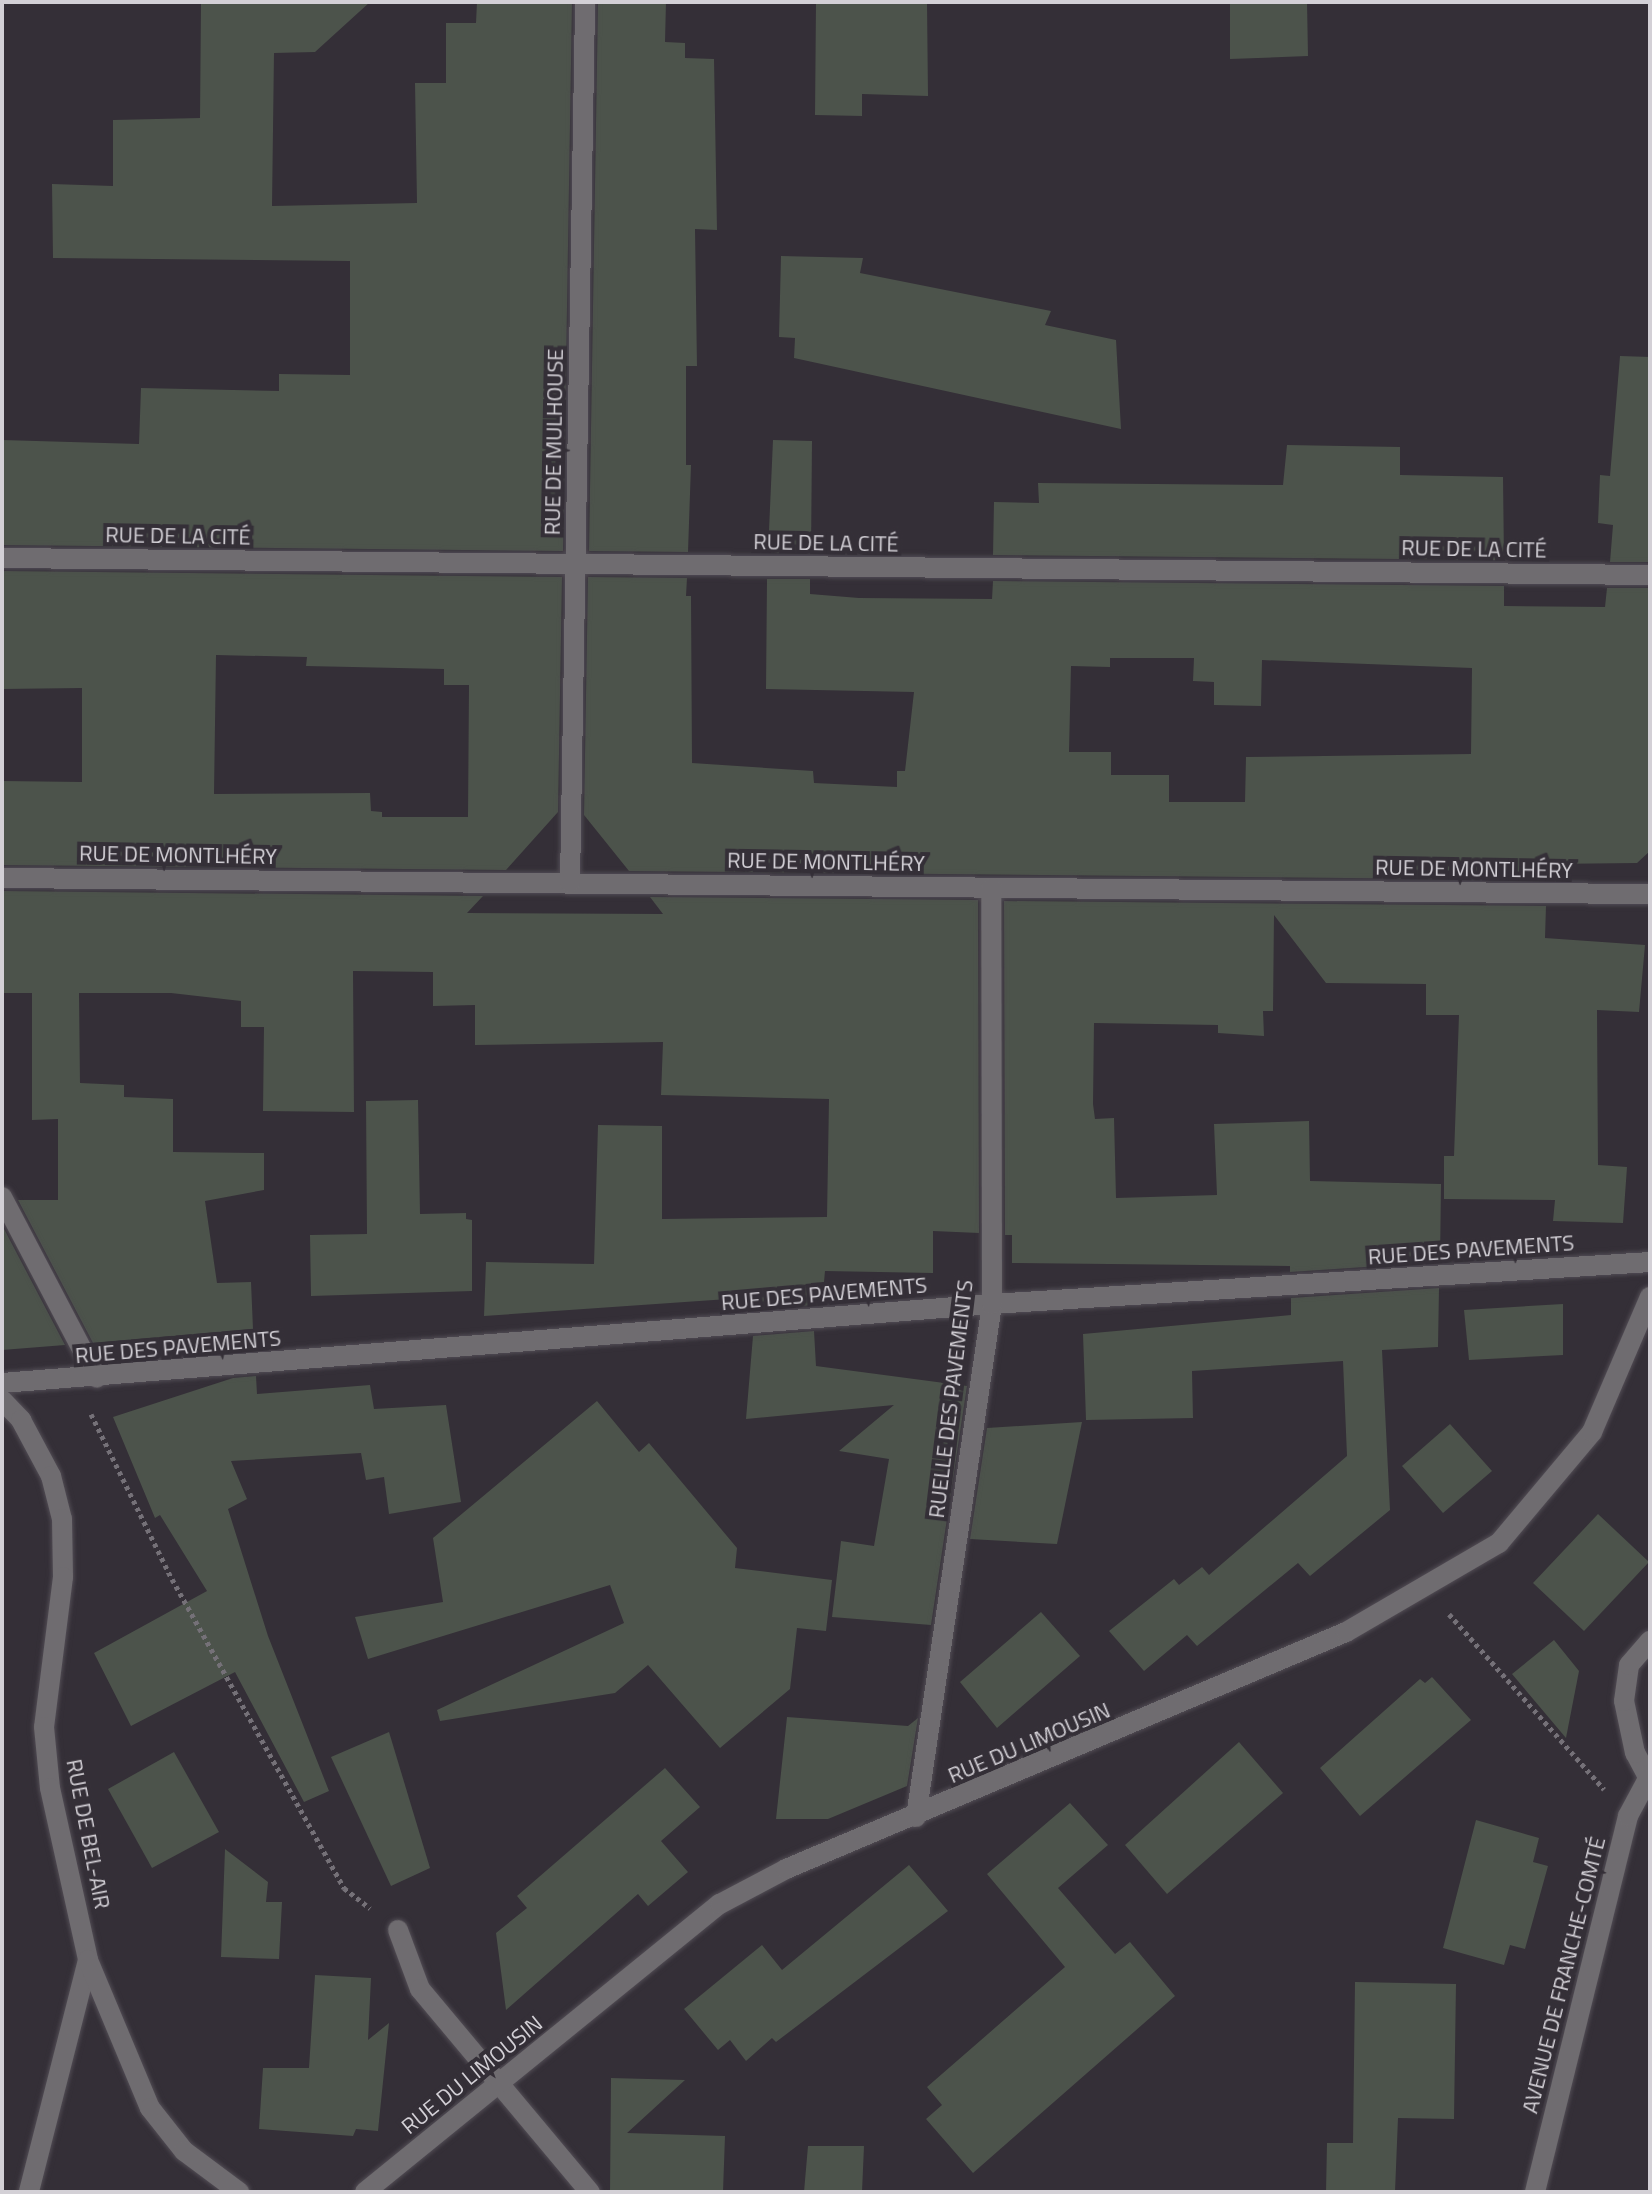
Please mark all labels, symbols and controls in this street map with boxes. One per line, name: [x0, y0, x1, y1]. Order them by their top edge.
street label: RUE DE MULHOUSE: [539, 348, 569, 536]
street label: RUE DE LA CITÉ: [105, 522, 251, 550]
street label: RUE DE LA CITÉ: [753, 529, 899, 557]
street label: RUE DE LA CITÉ: [1401, 535, 1547, 563]
street label: RUE DE MONTLHÉRY: [79, 840, 277, 870]
street label: RUE DE MONTLHÉRY: [727, 847, 925, 877]
street label: RUE DE MONTLHÉRY: [1375, 854, 1573, 884]
street label: RUE DES PAVEMENTS: [1367, 1230, 1575, 1270]
street label: RUE DES PAVEMENTS: [720, 1272, 928, 1316]
street label: RUELLE DES PAVEMENTS: [923, 1278, 979, 1520]
street label: RUE DES PAVEMENTS: [74, 1325, 282, 1369]
street label: RUE DU LIMOUSIN: [944, 1697, 1114, 1789]
street label: RUE DE BEL-AIR: [61, 1757, 115, 1911]
street label: AVENUE DE FRANCHE-COMTÉ: [1517, 1834, 1611, 2116]
street label: RUE DU LIMOUSIN: [396, 2010, 548, 2140]

